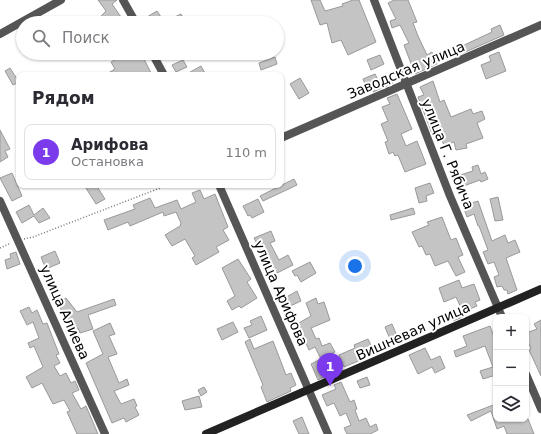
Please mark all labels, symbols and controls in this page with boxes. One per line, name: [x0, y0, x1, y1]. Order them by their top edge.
search box: [16, 16, 284, 60]
icon: search: [30, 27, 52, 49]
text: Поиск: [62, 29, 110, 47]
street label: Заводская улица: [345, 38, 467, 102]
text: Рядом: [32, 88, 95, 108]
street label: улица Г. Рябича: [419, 96, 477, 212]
text: Арифова: [71, 136, 149, 154]
text: 1: [41, 145, 51, 160]
text: 110 m: [225, 145, 267, 160]
text: Остановка: [71, 154, 144, 169]
street label: улица Арифова: [251, 238, 311, 348]
your location: [345, 256, 365, 276]
street label: улица Алиева: [37, 262, 93, 362]
street label: Вишневая улица: [353, 299, 473, 363]
map controls: [493, 314, 529, 422]
button: +: [493, 314, 529, 350]
button: −: [493, 350, 529, 386]
pin: 1: [317, 353, 343, 386]
button: layers: [493, 386, 529, 422]

